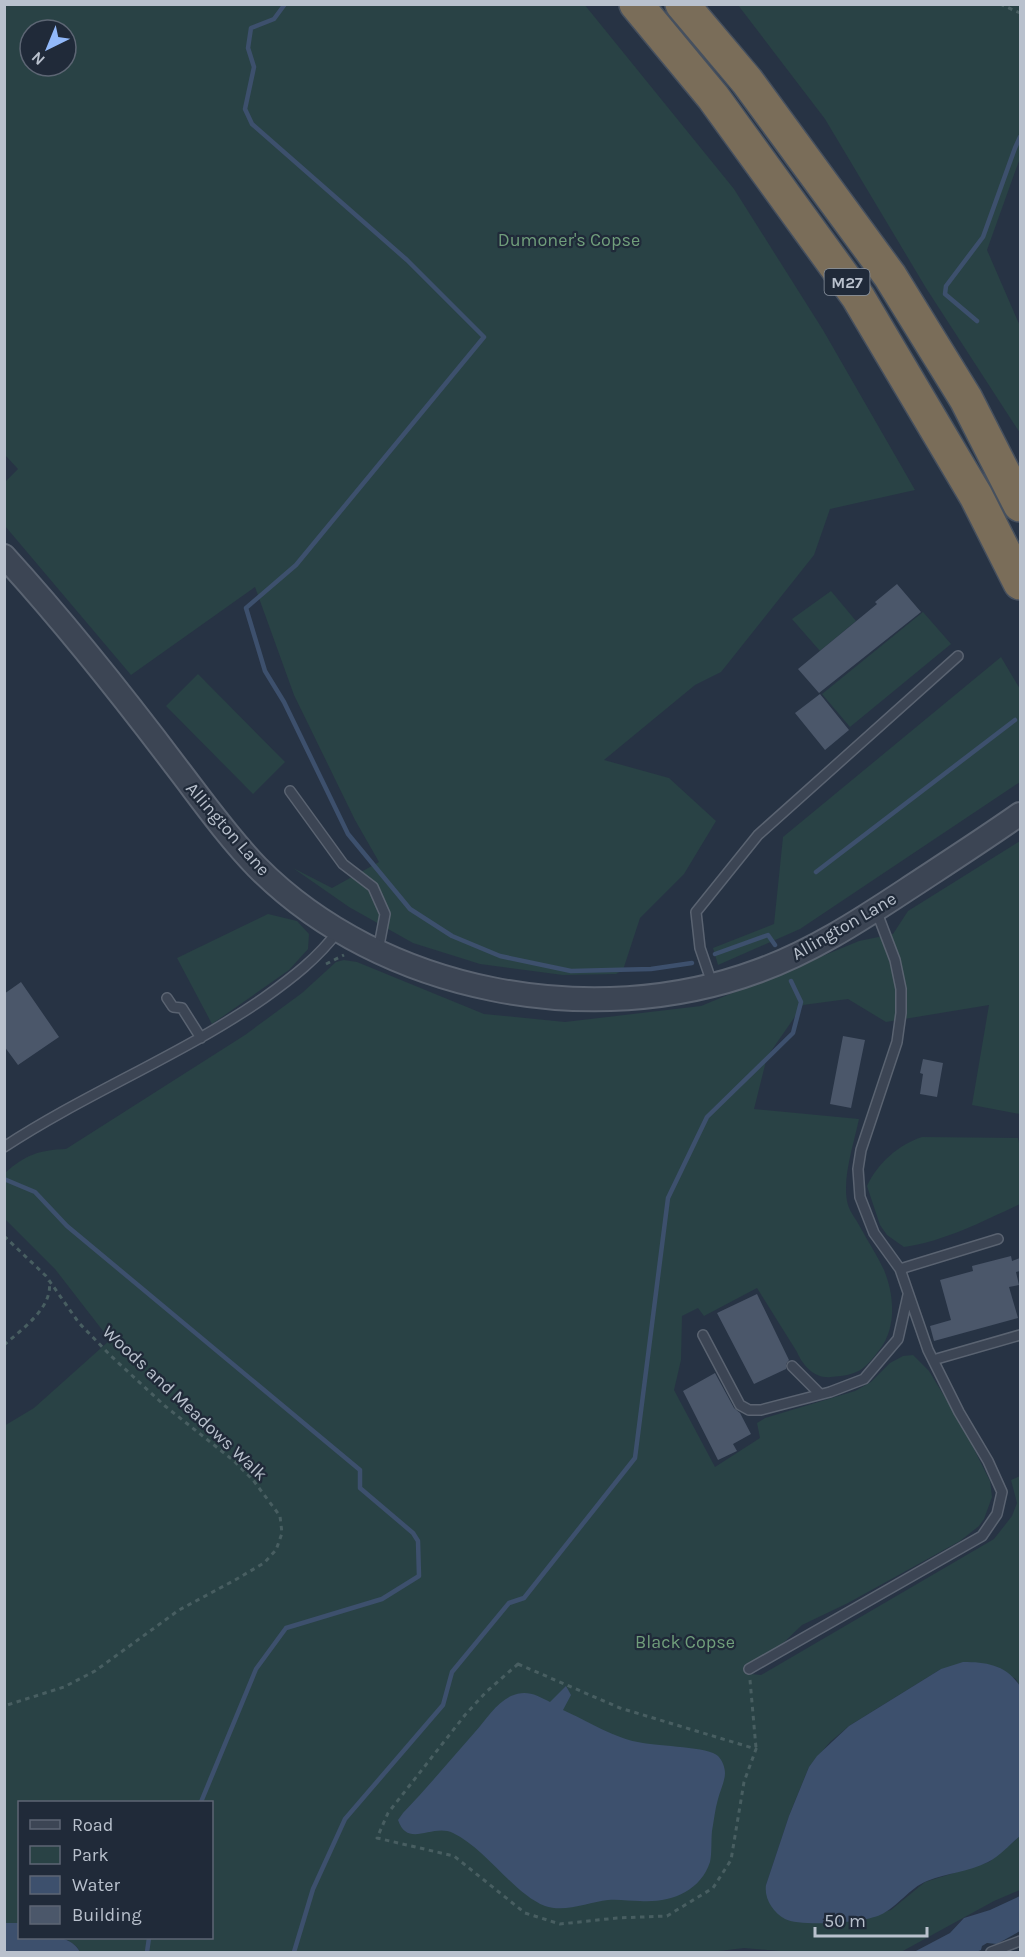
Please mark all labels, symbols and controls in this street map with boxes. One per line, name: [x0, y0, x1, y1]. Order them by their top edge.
north arrow: [18, 18, 78, 78]
text: N: [27, 48, 49, 69]
park label: Dumoner's Copse: [498, 229, 640, 251]
road number: M27: [824, 269, 870, 295]
street label: Allington Lane: [181, 778, 275, 880]
street label: Allington Lane: [788, 887, 900, 965]
street label: Woods and Meadows Walk: [98, 1321, 272, 1485]
park label: Black Copse: [635, 1631, 735, 1653]
legend: [18, 1801, 213, 1939]
text: Road: [72, 1814, 113, 1836]
text: Park: [72, 1844, 109, 1866]
text: Water: [72, 1874, 120, 1896]
scale bar: [815, 1900, 928, 1938]
text: Building: [72, 1904, 142, 1926]
text: 50 m: [824, 1910, 866, 1932]

